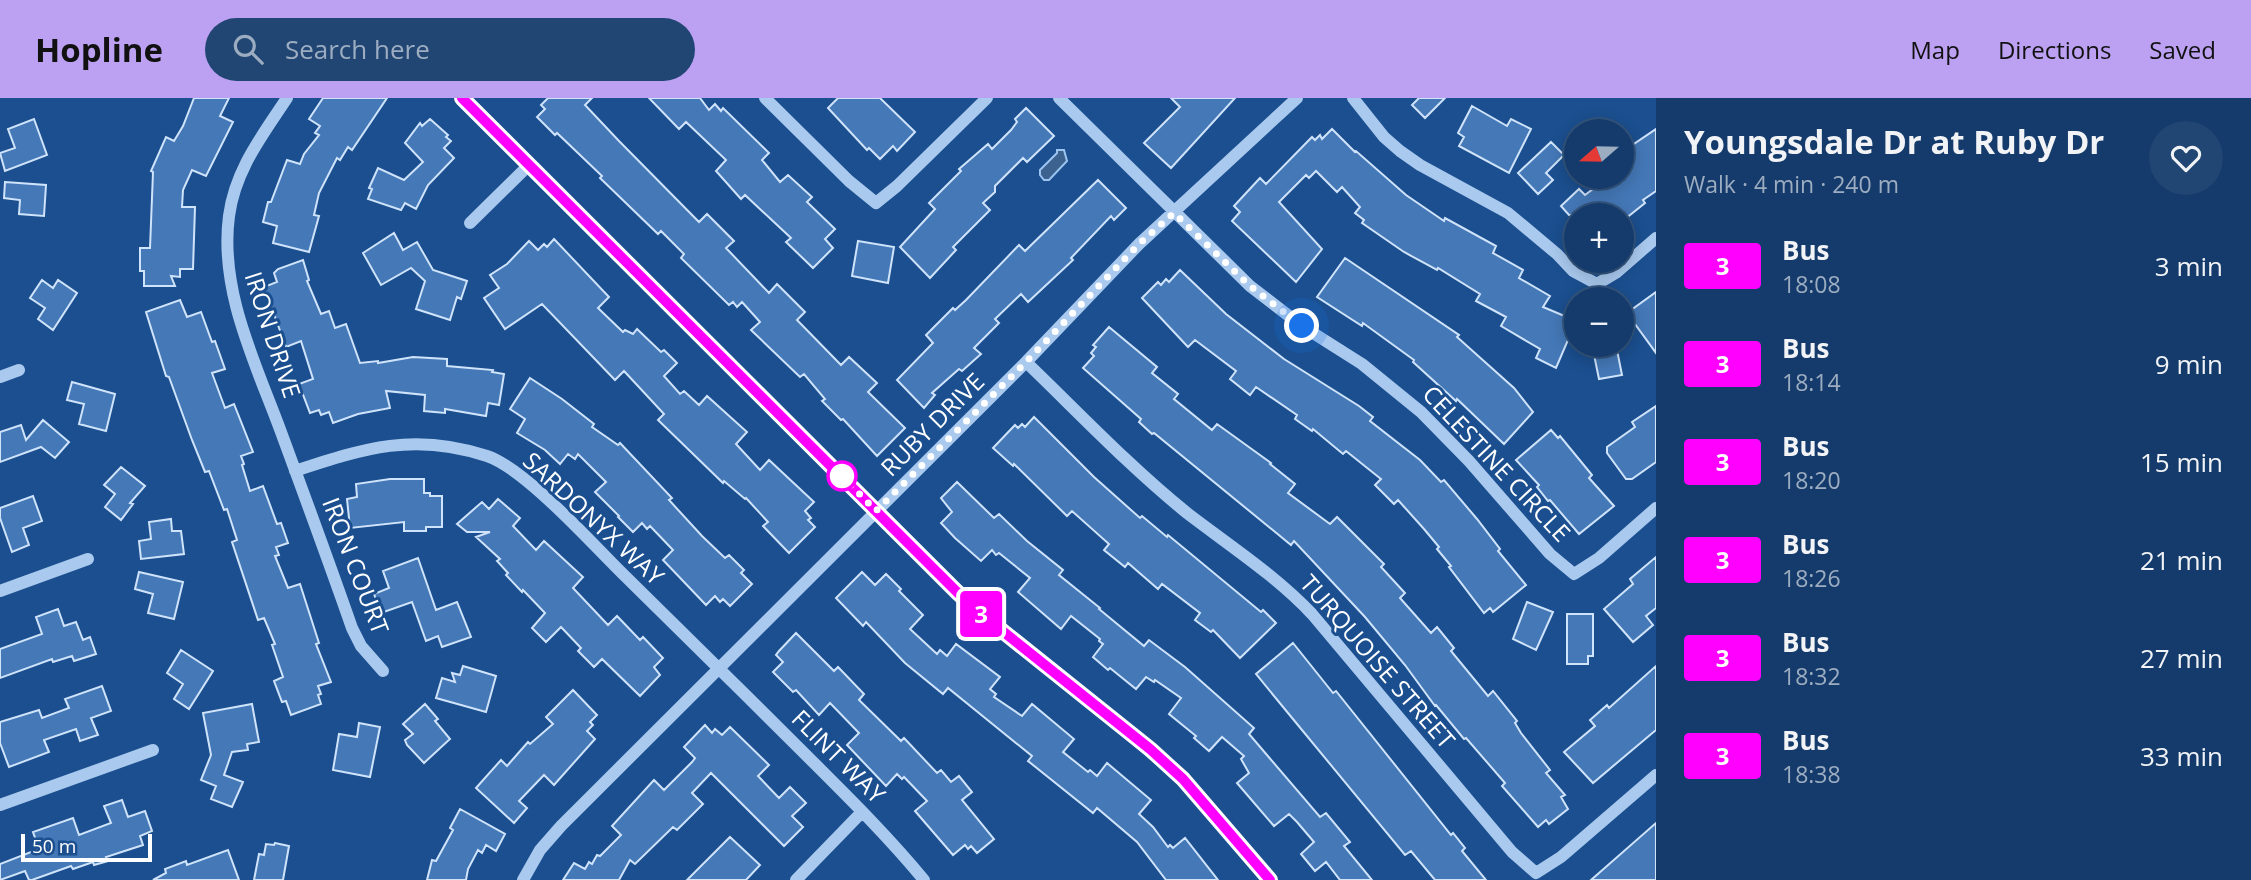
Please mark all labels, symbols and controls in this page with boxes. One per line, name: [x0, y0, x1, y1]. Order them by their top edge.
search box: [205, 18, 695, 81]
text: Hopline: [35, 27, 163, 72]
icon: search: [229, 30, 267, 68]
text: Search here: [285, 31, 430, 67]
text: Map: [1910, 33, 1960, 66]
text: Directions: [1998, 33, 2111, 66]
text: Saved: [2149, 33, 2216, 66]
north arrow: [1564, 119, 1634, 189]
map controls: [1564, 119, 1634, 357]
text: Youngsdale Dr at Ruby Dr: [1684, 119, 2104, 164]
button: heart: [2149, 121, 2223, 195]
text: Walk · 4 min · 240 m: [1684, 168, 1899, 200]
button: +: [1564, 203, 1634, 273]
text: Bus: [1782, 232, 1829, 268]
text: 3 min: [2155, 248, 2223, 284]
text: 3: [1716, 249, 1729, 282]
street label: IRON DRIVE: [237, 267, 309, 402]
text: 18:08: [1782, 268, 1841, 300]
button: −: [1564, 287, 1634, 357]
your location: [1284, 308, 1319, 343]
text: Bus: [1782, 330, 1829, 366]
text: 9 min: [2155, 346, 2223, 382]
text: 3: [1716, 347, 1729, 380]
street label: RUBY DRIVE: [873, 365, 991, 483]
text: 18:14: [1782, 366, 1841, 398]
street label: CELESTINE CIRCLE: [1416, 378, 1578, 548]
text: Bus: [1782, 428, 1829, 464]
street label: SARDONYX WAY: [516, 444, 672, 592]
text: 15 min: [2140, 444, 2223, 480]
text: 3: [1716, 445, 1729, 478]
unlabelled marker: [827, 461, 857, 491]
text: 18:20: [1782, 464, 1841, 496]
street label: IRON COURT: [315, 492, 398, 639]
text: Bus: [1782, 526, 1829, 562]
text: 21 min: [2140, 542, 2223, 578]
text: 3: [1716, 543, 1729, 576]
text: 18:26: [1782, 562, 1841, 594]
street label: TURQUOISE STREET: [1293, 567, 1463, 755]
line badge: 3: [958, 591, 1004, 637]
text: 3: [974, 597, 988, 630]
text: Bus: [1782, 624, 1829, 660]
text: 27 min: [2140, 640, 2223, 676]
text: 3: [1716, 641, 1729, 674]
text: 18:32: [1782, 660, 1841, 692]
street label: FLINT WAY: [785, 702, 894, 810]
text: Bus: [1782, 722, 1829, 758]
text: 33 min: [2140, 738, 2223, 774]
text: 3: [1716, 739, 1729, 772]
text: 18:38: [1782, 758, 1841, 790]
scale bar: [21, 831, 152, 863]
text: 50 m: [32, 833, 76, 859]

